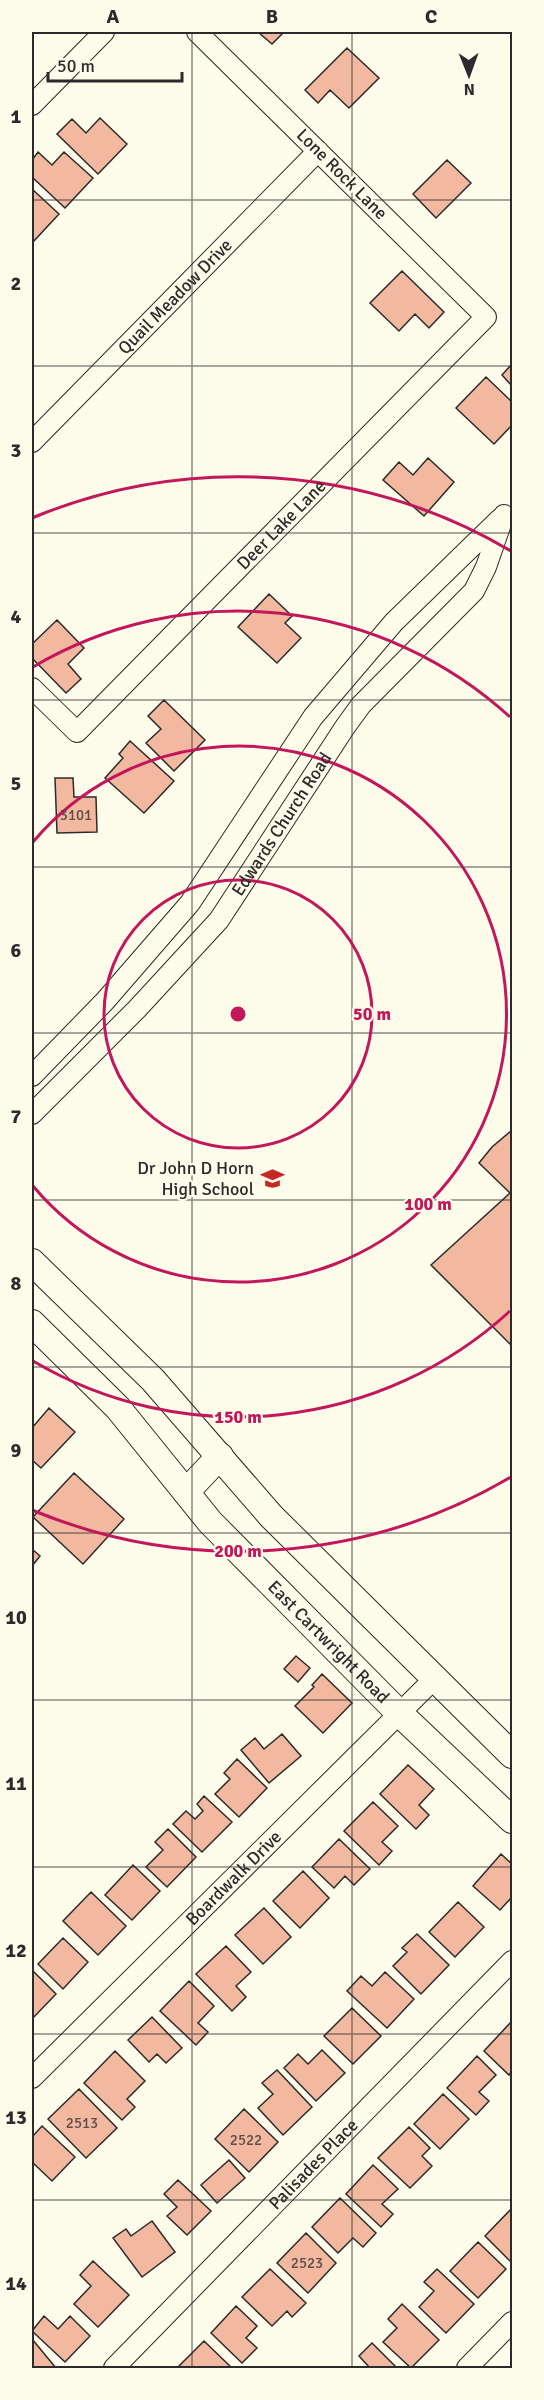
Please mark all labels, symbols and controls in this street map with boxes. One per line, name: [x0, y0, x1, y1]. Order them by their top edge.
text: A: [107, 4, 120, 29]
text: B: [266, 4, 278, 29]
text: C: [425, 4, 437, 29]
scale bar: [48, 45, 182, 83]
north arrow: [439, 45, 499, 105]
text: 50 m: [57, 55, 95, 77]
text: N: [464, 79, 475, 99]
text: 1: [11, 104, 22, 129]
street label: Lone Rock Lane: [292, 124, 392, 224]
street label: Quail Meadow Drive: [113, 234, 237, 359]
text: 2: [11, 271, 21, 296]
text: 3: [11, 438, 21, 463]
street label: Deer Lake Lane: [232, 475, 330, 574]
text: 4: [11, 604, 22, 629]
street label: Edwards Church Road: [227, 748, 336, 900]
text: 5: [11, 771, 21, 796]
house number: 3101: [60, 806, 92, 824]
text: 6: [11, 938, 22, 963]
text: 50 m: [353, 1003, 391, 1025]
centre of rings: [228, 1004, 248, 1024]
text: 7: [11, 1104, 22, 1129]
place label: Dr John D Horn High School: [137, 1157, 254, 1200]
school or university icon: Dr John D Horn High School: [259, 1165, 285, 1191]
text: 100 m: [404, 1193, 452, 1215]
text: 8: [11, 1271, 22, 1296]
text: 150 m: [214, 1406, 262, 1428]
text: 9: [11, 1438, 22, 1463]
text: 200 m: [214, 1540, 262, 1562]
street label: East Cartwright Road: [263, 1576, 394, 1708]
text: 10: [5, 1605, 27, 1630]
text: 11: [5, 1771, 27, 1796]
street label: Boardwalk Drive: [181, 1826, 286, 1930]
text: 12: [5, 1938, 27, 1963]
text: 13: [5, 2105, 27, 2130]
house number: 2513: [66, 2114, 98, 2132]
street label: Palisades Place: [264, 2114, 363, 2214]
house number: 2522: [230, 2131, 262, 2149]
house number: 2523: [291, 2254, 323, 2272]
text: 14: [5, 2271, 27, 2296]

